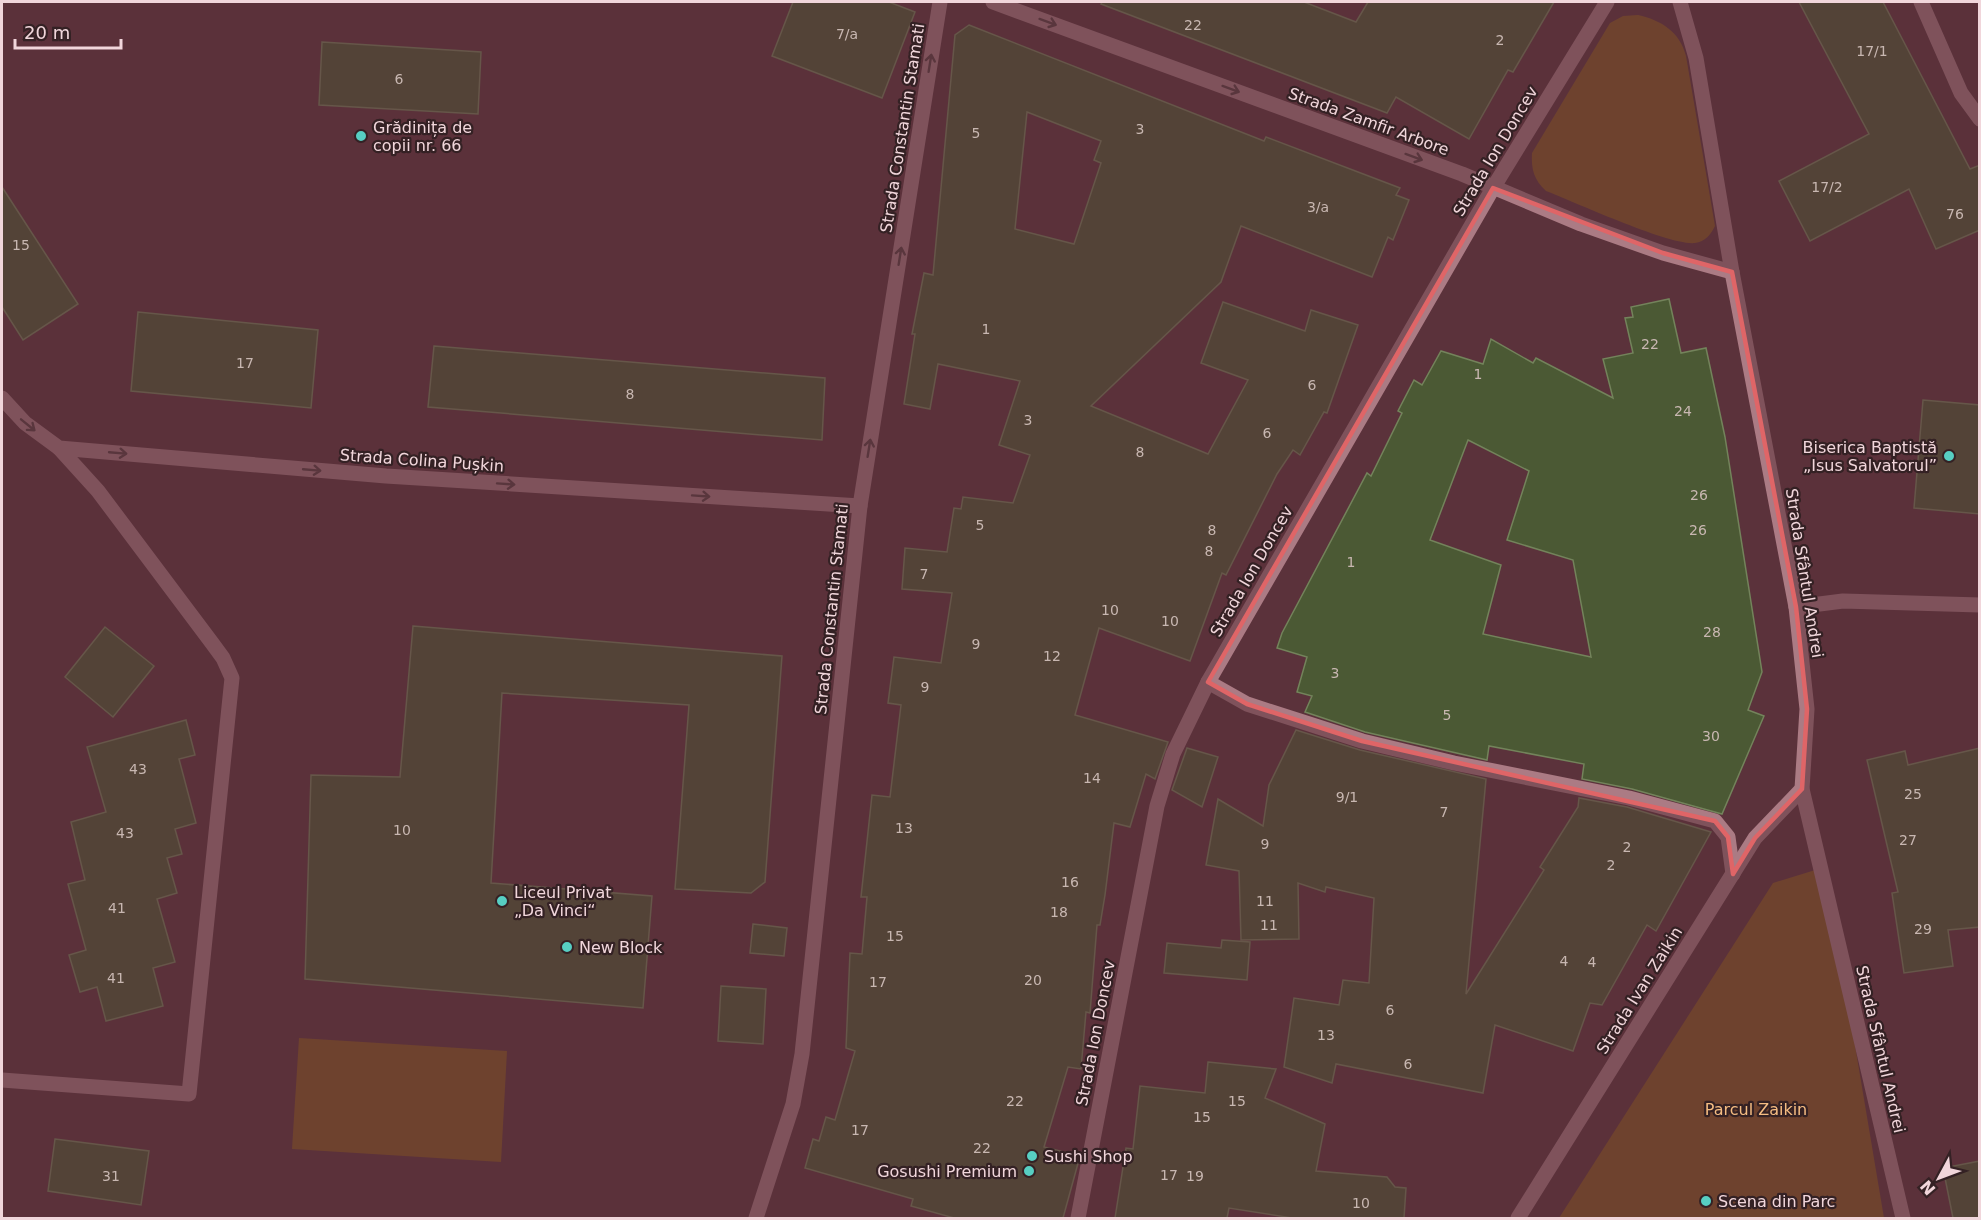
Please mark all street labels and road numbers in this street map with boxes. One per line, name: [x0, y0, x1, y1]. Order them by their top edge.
street label: Strada Constantin Stamati: [877, 22, 928, 234]
street label: Strada Ion Doncev: [1449, 83, 1542, 220]
street label: Strada Zamfir Arbore: [1286, 84, 1452, 159]
street label: Strada Colina Pușkin: [339, 445, 505, 476]
street label: Strada Sfântul Andrei: [1782, 487, 1827, 659]
street label: Strada Ion Doncev: [1206, 502, 1297, 640]
street label: Strada Constantin Stamati: [811, 503, 852, 715]
street label: Strada Ivan Zaikin: [1593, 923, 1686, 1057]
street label: Strada Ion Doncev: [1072, 959, 1119, 1108]
street label: Strada Sfântul Andrei: [1852, 964, 1909, 1135]

